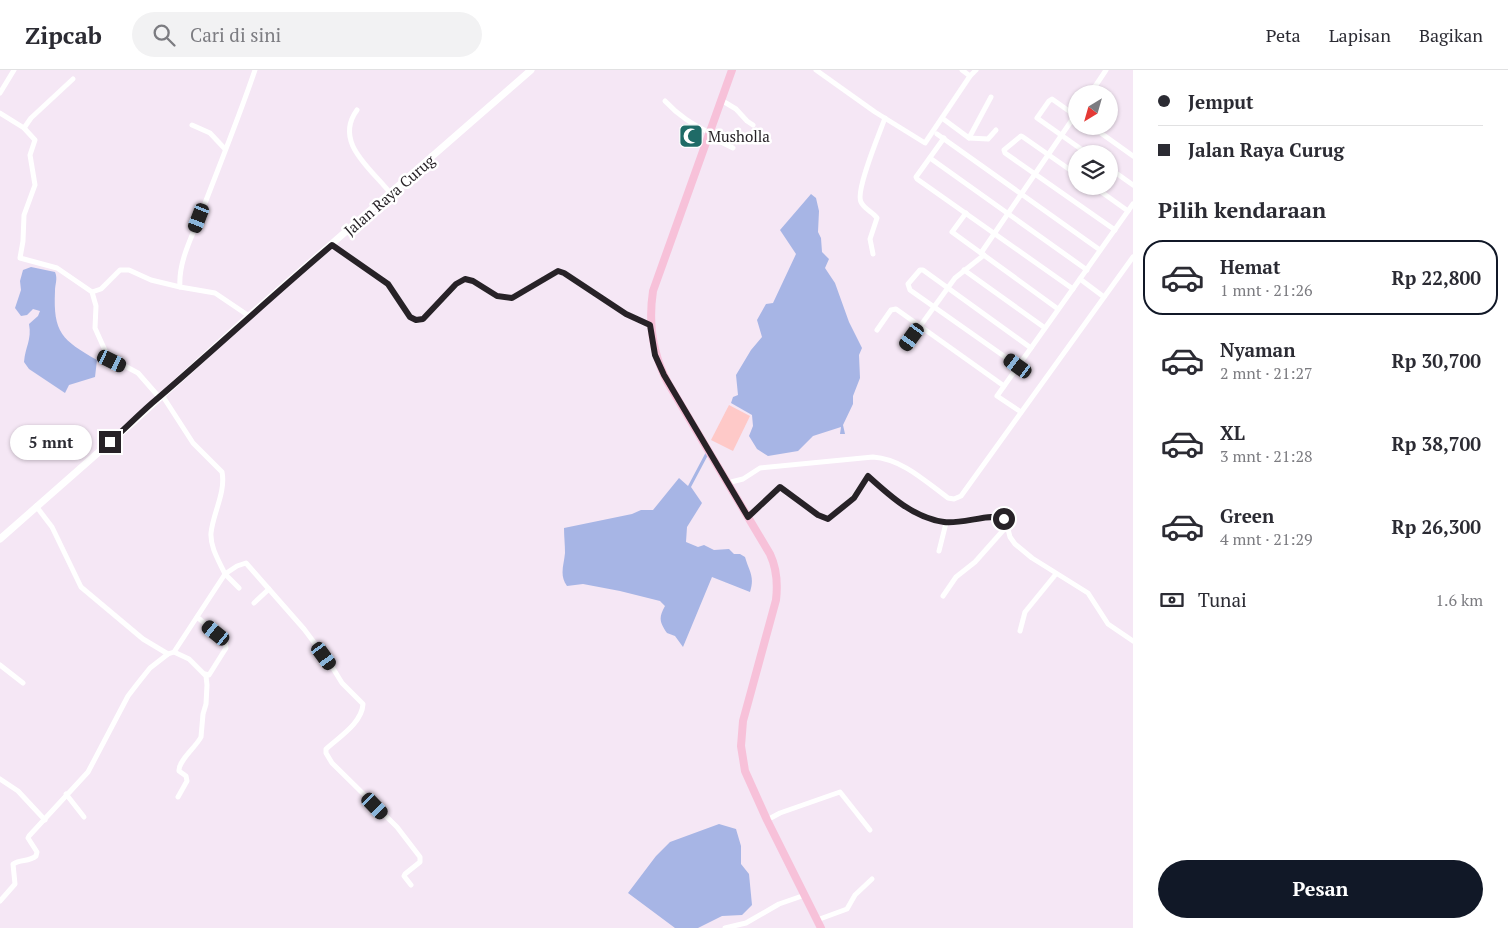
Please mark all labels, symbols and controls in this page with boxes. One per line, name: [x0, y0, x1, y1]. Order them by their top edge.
search box: [132, 12, 482, 57]
text: Zipcab: [25, 19, 102, 51]
icon: search: [150, 21, 178, 49]
text: Cari di sini: [190, 22, 281, 47]
text: Peta: [1266, 23, 1301, 47]
text: Lapisan: [1329, 23, 1391, 47]
text: Bagikan: [1419, 23, 1483, 47]
north arrow: [1068, 85, 1118, 135]
map controls: [1068, 85, 1118, 195]
text: Jemput: [1188, 89, 1254, 114]
mosque icon: Musholla: [678, 123, 704, 149]
place label: Musholla: [708, 126, 770, 146]
text: Jalan Raya Curug: [1188, 137, 1344, 162]
button: layers: [1068, 145, 1118, 195]
street label: Jalan Raya Curug: [339, 149, 439, 240]
text: Pilih kendaraan: [1158, 195, 1326, 224]
car: [186, 201, 211, 235]
text: Hemat: [1220, 254, 1281, 279]
icon: car: [1160, 255, 1205, 300]
text: Rp 22,800: [1392, 265, 1481, 290]
text: 1 mnt · 21:26: [1220, 279, 1313, 301]
car: [897, 320, 926, 354]
text: Nyaman: [1220, 337, 1295, 362]
icon: car: [1160, 338, 1205, 383]
car: [95, 348, 128, 374]
text: Rp 30,700: [1392, 348, 1481, 373]
car: [1001, 351, 1034, 381]
text: 2 mnt · 21:27: [1220, 362, 1313, 384]
text: XL: [1220, 420, 1245, 445]
icon: car: [1160, 421, 1205, 466]
callout: 5 mnt: [10, 424, 92, 460]
text: 5 mnt: [29, 431, 73, 453]
route end: [99, 431, 121, 453]
text: Rp 38,700: [1392, 431, 1481, 456]
text: 3 mnt · 21:28: [1220, 445, 1313, 467]
text: Green: [1220, 503, 1274, 528]
icon: car: [1160, 504, 1205, 549]
route start: [993, 508, 1015, 530]
text: Rp 26,300: [1392, 514, 1481, 539]
text: 4 mnt · 21:29: [1220, 528, 1313, 550]
icon: cash: [1158, 586, 1186, 614]
text: Tunai: [1198, 587, 1247, 612]
text: 1.6 km: [1436, 589, 1483, 611]
car: [199, 618, 232, 648]
car: [309, 639, 338, 673]
car: [359, 790, 390, 822]
button: Pesan: [1158, 860, 1483, 918]

